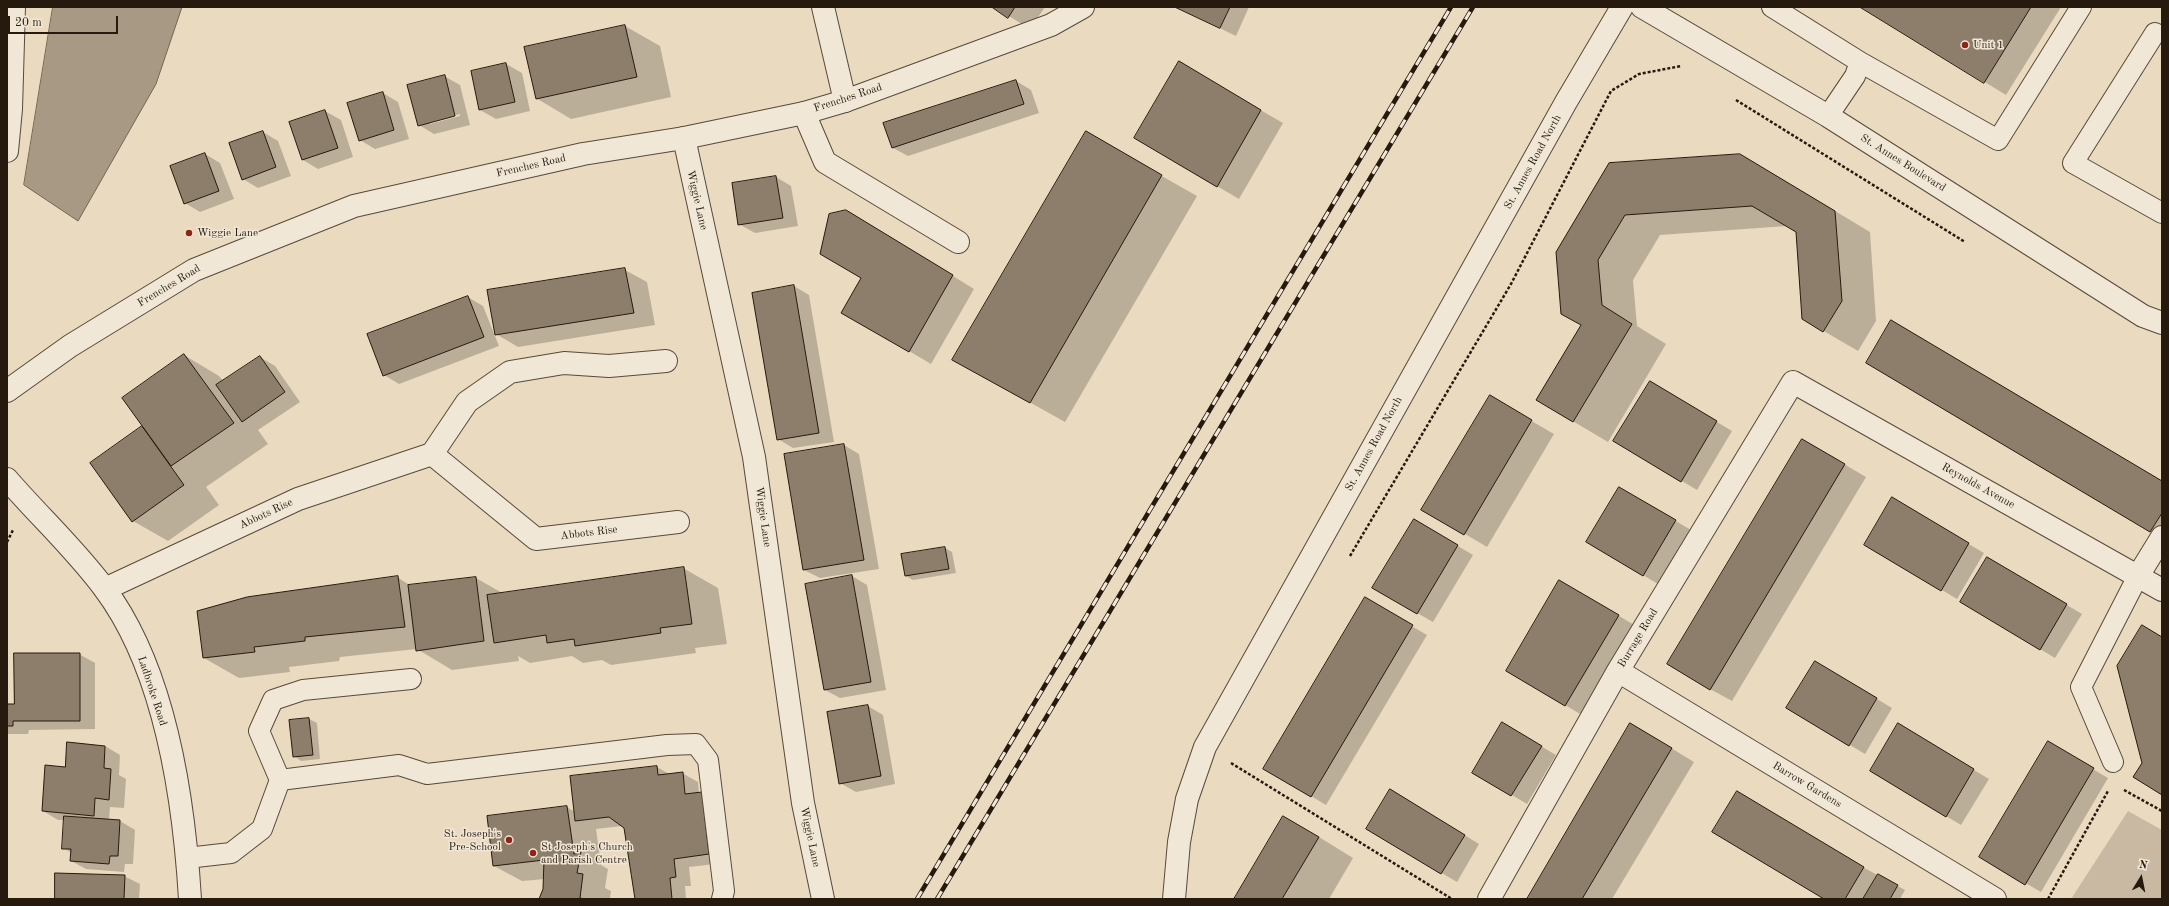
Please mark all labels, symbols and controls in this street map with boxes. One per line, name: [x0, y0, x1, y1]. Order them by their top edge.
scale bar: [10, 8, 120, 34]
text: 20 m: [15, 17, 42, 29]
place label: Unit 1: [1973, 38, 2004, 52]
marker: Unit 1: [1960, 40, 1970, 50]
street label: Frenches Road: [812, 81, 884, 115]
street label: St. Annes Road North: [1502, 112, 1564, 212]
street label: St. Annes Boulevard: [1858, 131, 1948, 195]
street label: Frenches Road: [495, 152, 567, 180]
street label: Wiggie Lane: [684, 169, 710, 231]
place label: Wiggie Lane: [197, 226, 258, 240]
marker: Wiggie Lane: [184, 228, 194, 238]
street label: Frenches Road: [135, 262, 203, 310]
street label: St. Annes Road North: [1343, 394, 1405, 494]
street label: Reynolds Avenue: [1939, 460, 2017, 512]
street label: Wiggie Lane: [752, 486, 774, 548]
street label: Abbots Rise: [237, 496, 295, 532]
street label: Abbots Rise: [560, 523, 618, 543]
street label: Burrage Road: [1615, 606, 1661, 670]
street label: Ladbroke Road: [135, 654, 169, 728]
street label: Barrow Gardens: [1770, 759, 1844, 811]
street label: Wiggie Lane: [797, 806, 823, 868]
place label: St. Joseph's Pre-School: [444, 827, 501, 853]
marker: St. Joseph's Pre-School: [504, 835, 514, 845]
place label: St Joseph's Church and Parish Centre: [541, 840, 633, 866]
marker: St Joseph's Church and Parish Centre: [528, 848, 538, 858]
north arrow: [2121, 858, 2161, 898]
text: N: [2138, 860, 2148, 872]

